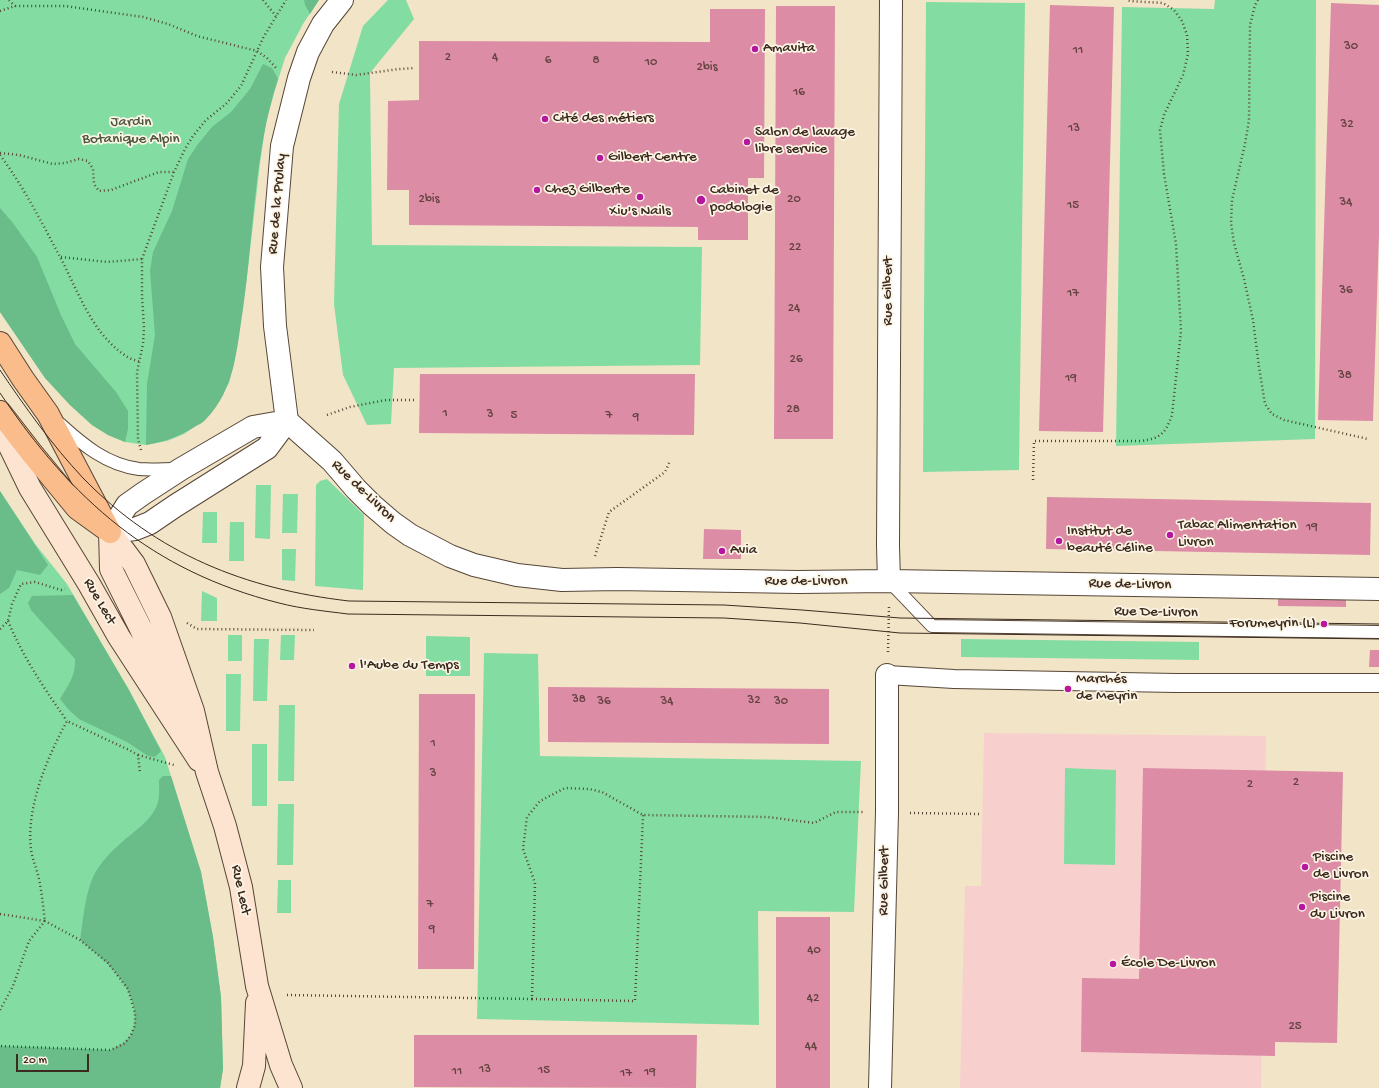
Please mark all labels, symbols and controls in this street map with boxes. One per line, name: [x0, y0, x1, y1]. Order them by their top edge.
house number: 30: [1344, 39, 1358, 55]
place label: Amavita: [763, 40, 815, 58]
house number: 11: [1073, 43, 1083, 59]
marker: Amavita: [750, 44, 760, 54]
house number: 2: [445, 50, 451, 66]
house number: 4: [492, 50, 498, 66]
house number: 6: [545, 53, 551, 69]
house number: 8: [592, 53, 600, 69]
house number: 10: [645, 55, 657, 71]
house number: 2bis: [697, 60, 717, 76]
house number: 16: [793, 85, 805, 101]
place label: Cité des métiers: [553, 110, 654, 128]
park label: Jardin Botanique Alpin: [82, 114, 180, 149]
marker: Cité des métiers: [540, 114, 550, 124]
house number: 32: [1340, 117, 1354, 133]
house number: 13: [1068, 121, 1080, 137]
place label: Salon de lavage libre service: [755, 124, 855, 159]
marker: Salon de lavage libre service: [742, 137, 752, 147]
place label: Gilbert Centre: [608, 149, 697, 167]
street label: Rue de la Prulay: [265, 153, 291, 255]
marker: Gilbert Centre: [595, 153, 605, 163]
place label: Chez Gilberte: [545, 181, 630, 199]
place label: Cabinet de podologie: [710, 182, 779, 217]
marker: Chez Gilberte: [532, 185, 542, 195]
house number: 2bis: [419, 192, 439, 208]
marker: Xiu's Nails: [635, 192, 645, 202]
house number: 20: [787, 192, 801, 208]
marker: Cabinet de podologie: [695, 194, 707, 206]
house number: 34: [1340, 195, 1352, 211]
house number: 15: [1067, 198, 1079, 214]
place label: Xiu's Nails: [609, 203, 671, 221]
house number: 22: [789, 240, 801, 256]
street label: Rue Gilbert: [880, 256, 898, 326]
house number: 36: [1339, 283, 1353, 299]
house number: 17: [1067, 286, 1079, 302]
house number: 24: [788, 301, 800, 317]
house number: 26: [790, 352, 802, 368]
house number: 38: [1338, 368, 1352, 384]
house number: 19: [1065, 371, 1077, 387]
house number: 28: [786, 402, 800, 418]
house number: 1: [442, 406, 448, 422]
house number: 3: [487, 407, 493, 423]
house number: 5: [511, 408, 517, 424]
house number: 7: [606, 408, 612, 424]
house number: 9: [633, 410, 639, 426]
street label: Rue de-Livron: [327, 457, 399, 527]
place label: Tabac Alimentation Livron: [1178, 517, 1297, 552]
house number: 19: [1306, 520, 1318, 536]
place label: Institut de beauté Céline: [1067, 523, 1153, 558]
marker: Tabac Alimentation Livron: [1165, 530, 1175, 540]
marker: Institut de beauté Céline: [1054, 536, 1064, 546]
place label: Avia: [730, 542, 757, 560]
marker: Avia: [717, 546, 727, 556]
street label: Rue de-Livron: [764, 573, 848, 591]
street label: Rue de-Livron: [1088, 575, 1172, 595]
street label: Rue Lect: [79, 576, 119, 628]
street label: Rue De-Livron: [1114, 603, 1198, 623]
place label: Forumeyrin (L): [1229, 615, 1316, 633]
marker: Forumeyrin (L): [1319, 619, 1329, 629]
place label: l'Aube du Temps: [360, 657, 459, 675]
marker: l'Aube du Temps: [347, 661, 357, 671]
place label: Marchés de Meyrin: [1076, 671, 1137, 706]
marker: Marchés de Meyrin: [1063, 684, 1073, 694]
house number: 38: [572, 692, 586, 708]
house number: 32: [747, 693, 761, 709]
house number: 36: [597, 694, 611, 710]
house number: 34: [661, 694, 673, 710]
house number: 30: [774, 694, 788, 710]
house number: 1: [430, 736, 436, 752]
house number: 3: [430, 766, 436, 782]
house number: 2: [1293, 775, 1299, 791]
house number: 2: [1247, 777, 1253, 793]
street label: Rue Gilbert: [875, 846, 895, 916]
place label: Piscine de Livron: [1313, 849, 1369, 884]
marker: Piscine de Livron: [1300, 862, 1310, 872]
street label: Rue Lect: [226, 863, 254, 917]
place label: Piscine du Livron: [1310, 889, 1365, 924]
house number: 7: [427, 897, 433, 913]
marker: Piscine du Livron: [1297, 902, 1307, 912]
house number: 9: [429, 922, 435, 938]
house number: 40: [807, 943, 821, 959]
place label: École De-Livron: [1121, 955, 1216, 973]
marker: École De-Livron: [1108, 959, 1118, 969]
house number: 42: [807, 991, 819, 1007]
house number: 25: [1288, 1019, 1302, 1035]
house number: 44: [805, 1039, 817, 1055]
scale bar: [18, 1046, 91, 1072]
text: 20 m: [23, 1054, 47, 1068]
house number: 13: [479, 1062, 491, 1078]
house number: 15: [538, 1063, 550, 1079]
house number: 11: [452, 1064, 462, 1080]
house number: 19: [644, 1065, 656, 1081]
house number: 17: [620, 1066, 632, 1082]

